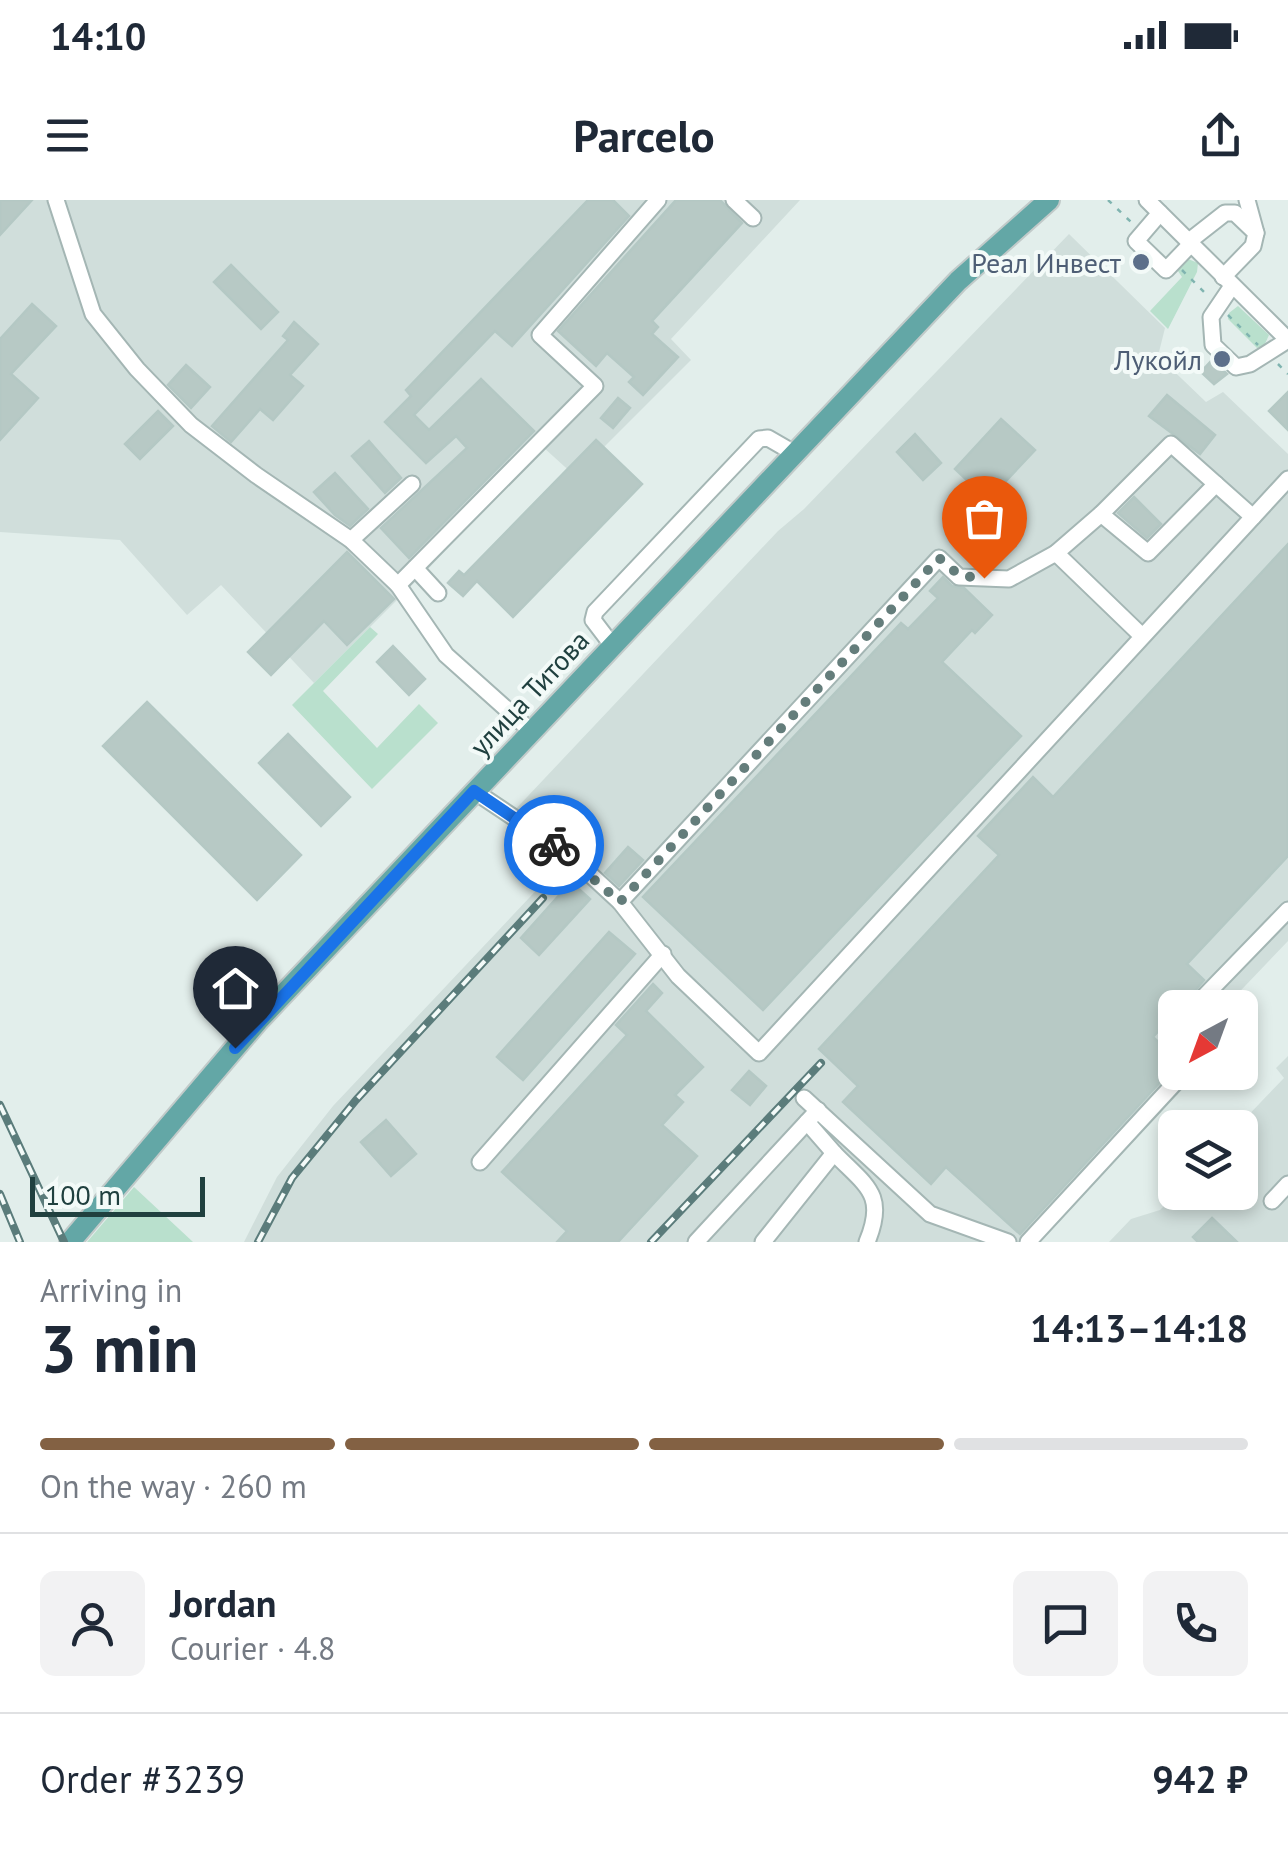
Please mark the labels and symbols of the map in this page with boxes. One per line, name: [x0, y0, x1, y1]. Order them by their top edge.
place label: Реал Инвест: [971, 244, 1122, 281]
marker: Реал Инвест: [1130, 251, 1152, 273]
place label: Лукойл: [1113, 341, 1202, 378]
marker: Лукойл: [1211, 348, 1233, 370]
pin: [942, 476, 1027, 579]
street label: улица Титова: [461, 622, 597, 764]
courier: [504, 795, 604, 895]
pin: [193, 946, 278, 1049]
north arrow: [1158, 990, 1258, 1090]
scale bar: [30, 1172, 205, 1216]

